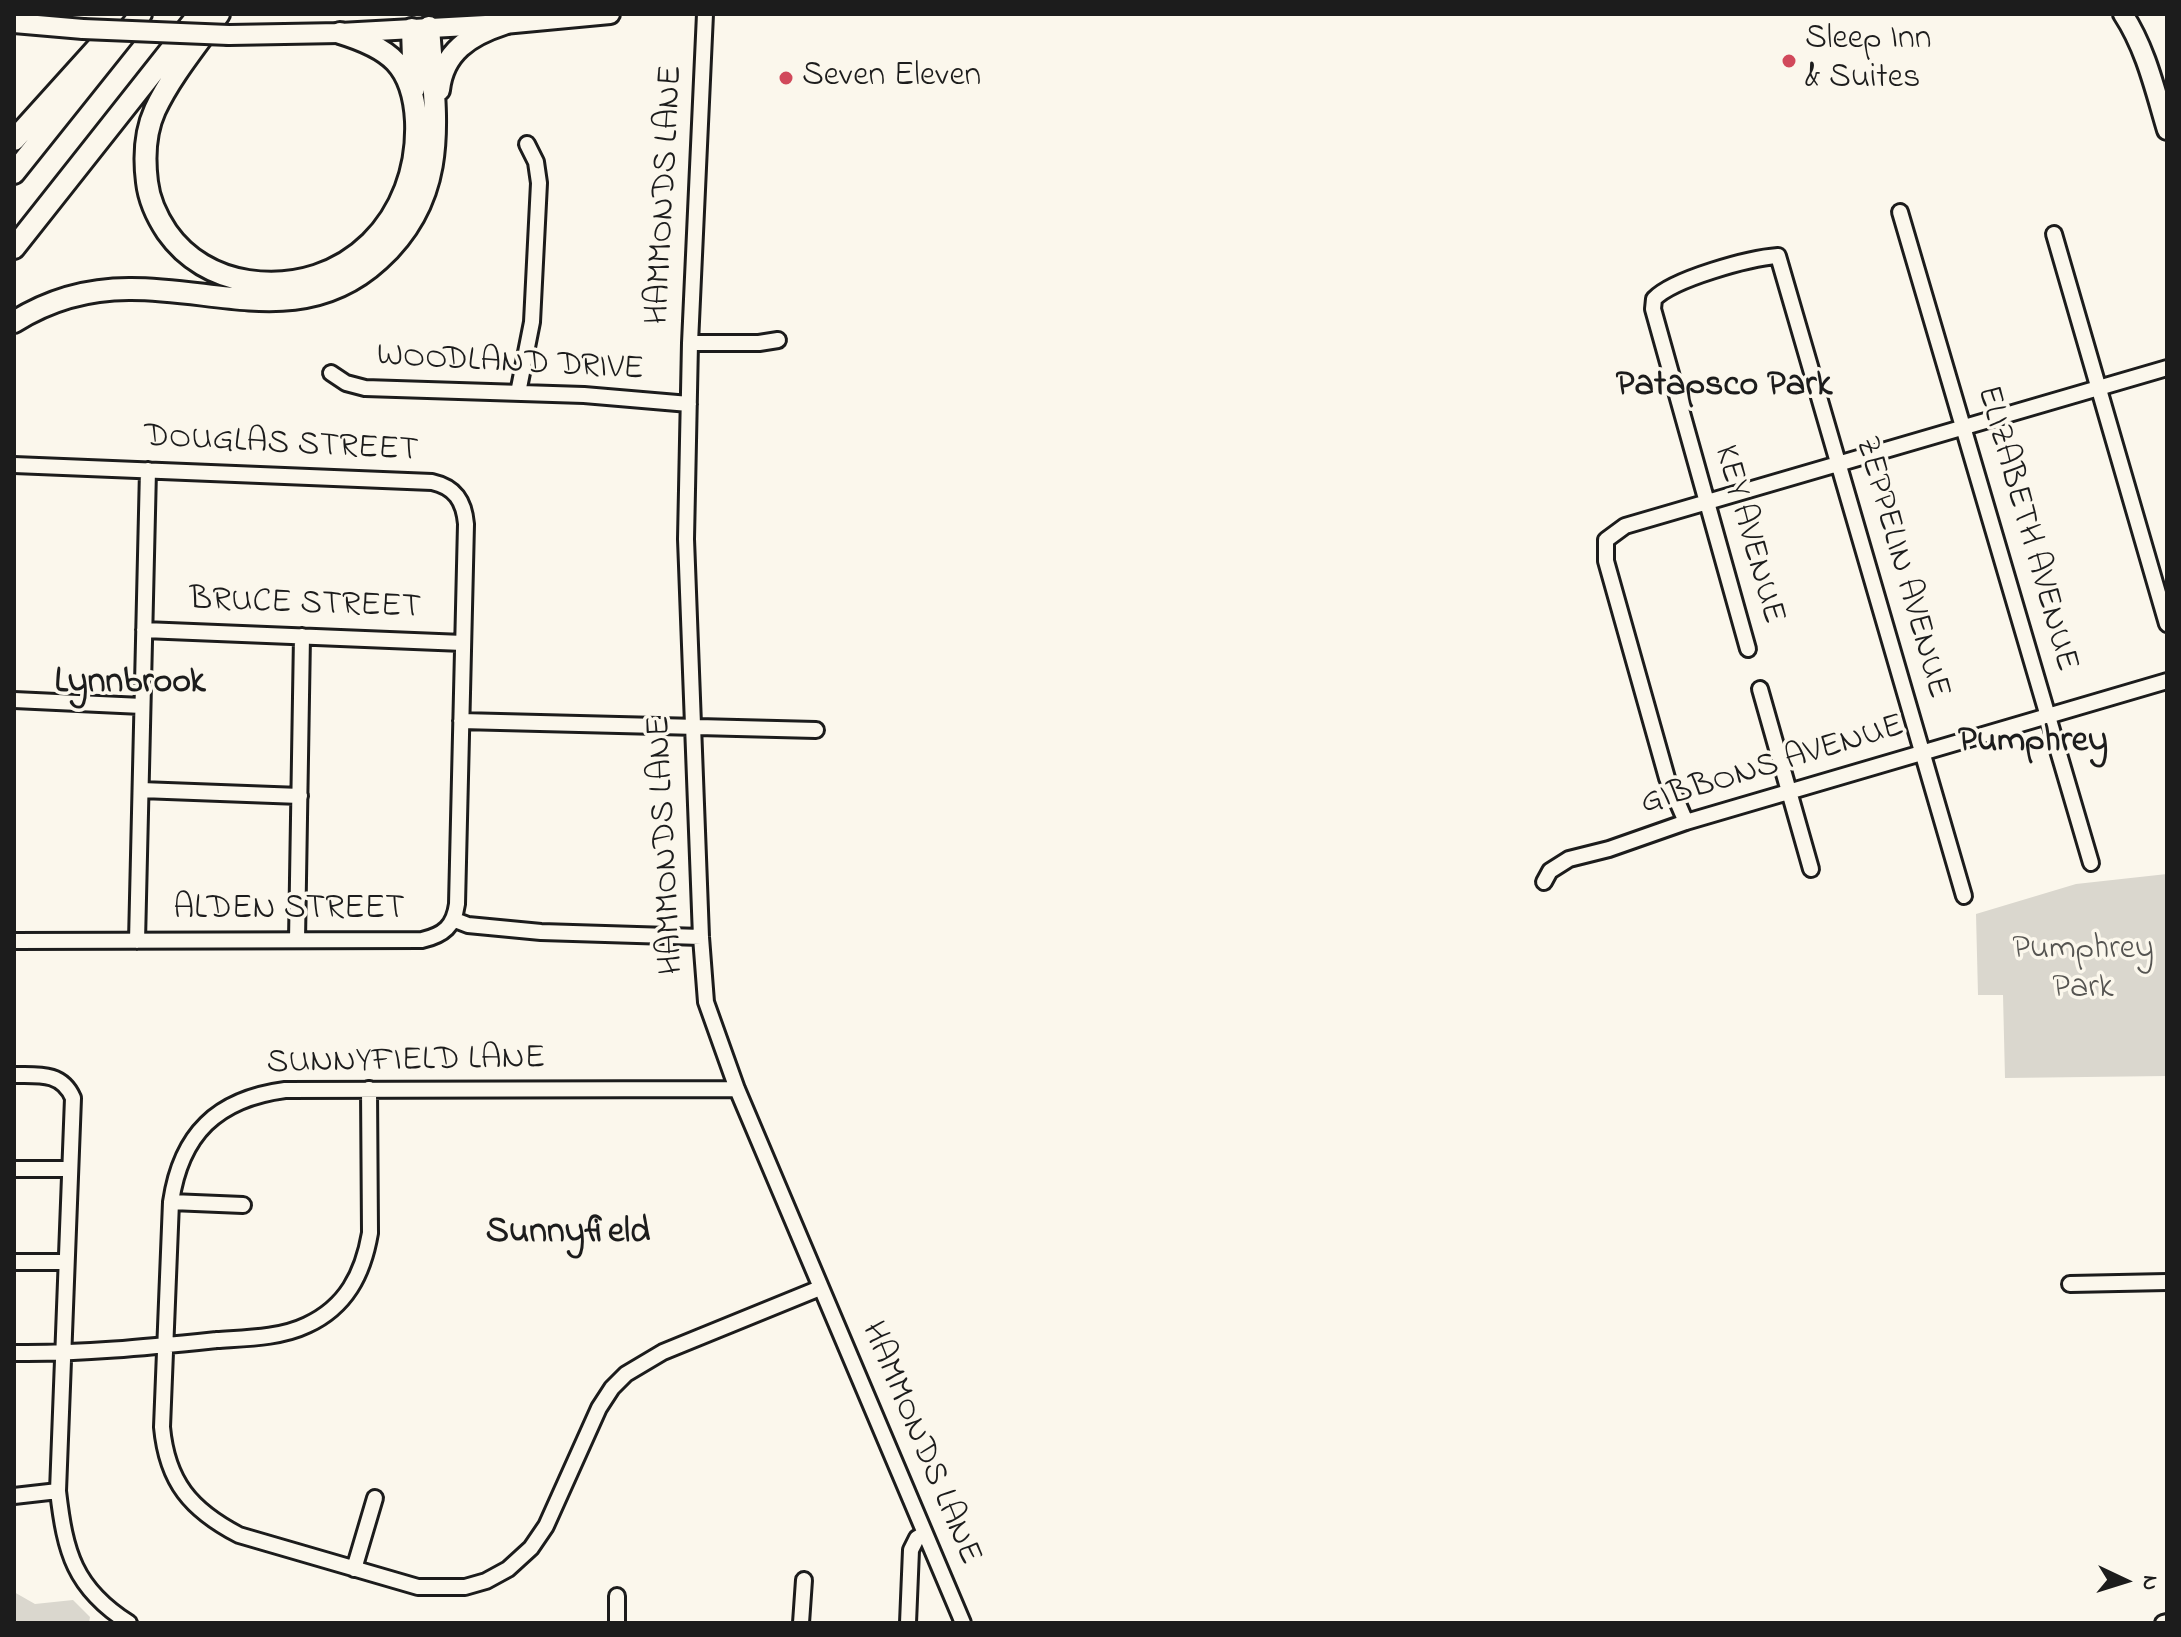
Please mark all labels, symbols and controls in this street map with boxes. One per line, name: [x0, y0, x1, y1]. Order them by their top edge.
place label: Sleep Inn & Suites: [1805, 21, 1932, 100]
marker: Sleep Inn & Suites: [1780, 52, 1798, 70]
place label: Seven Eleven: [802, 58, 981, 98]
street label: HAMMONDS LANE: [640, 64, 694, 326]
marker: Seven Eleven: [777, 69, 795, 87]
street label: WOODLAND DRIVE: [375, 338, 645, 392]
district label: Patapsco Park: [1616, 366, 1832, 410]
street label: ELIZABETH AVENUE: [1965, 381, 2085, 677]
street label: DOUGLAS STREET: [143, 418, 419, 474]
street label: ZEPPELIN AVENUE: [1843, 432, 1957, 704]
street label: KEY AVENUE: [1702, 441, 1792, 629]
street label: BRUCE STREET: [188, 582, 422, 630]
district label: Lynnbrook: [54, 663, 206, 707]
street label: GIBBONS AVENUE: [1636, 708, 1910, 826]
street label: HAMMONDS LANE: [641, 714, 695, 976]
district label: Pumphrey: [1958, 722, 2108, 766]
street label: ALDEN STREET: [173, 891, 405, 931]
park label: Pumphrey Park: [2012, 931, 2154, 1010]
street label: SUNNYFIELD LANE: [266, 1040, 546, 1086]
district label: Sunnyfield: [486, 1213, 650, 1257]
street label: HAMMONDS LANE: [850, 1317, 988, 1571]
north arrow: [2085, 1541, 2165, 1621]
text: N: [2132, 1574, 2165, 1591]

